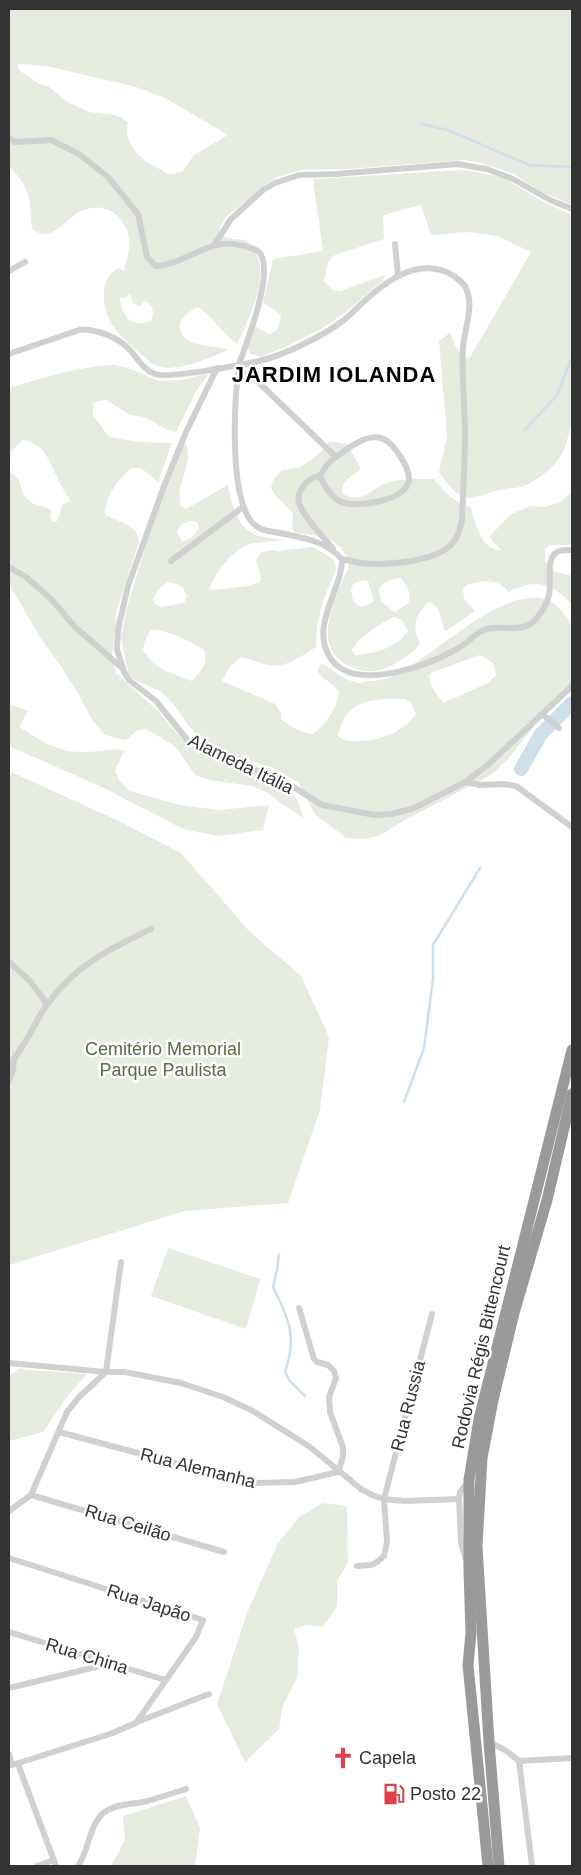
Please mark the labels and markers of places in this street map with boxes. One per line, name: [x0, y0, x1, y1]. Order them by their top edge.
church icon: Capela: [330, 1745, 356, 1771]
place label: Capela: [359, 1748, 417, 1768]
fuel station icon: Posto 22: [381, 1781, 407, 1807]
place label: Posto 22: [410, 1784, 481, 1804]

